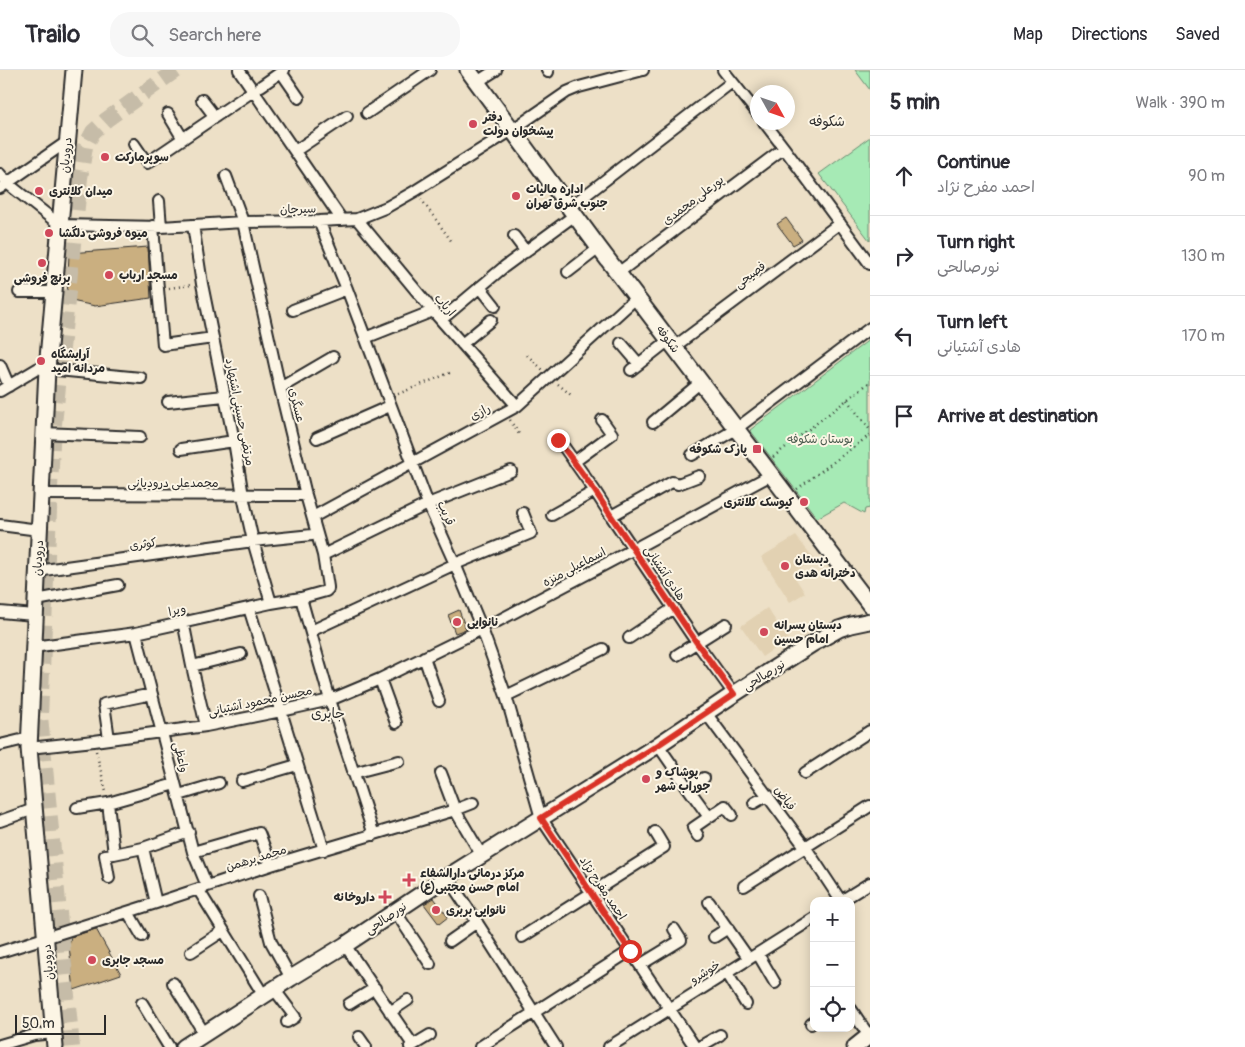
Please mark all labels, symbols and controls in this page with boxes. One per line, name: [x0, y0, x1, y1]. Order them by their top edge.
search box: [110, 12, 460, 57]
text: Trailo: [25, 20, 80, 49]
icon: search: [128, 21, 156, 49]
text: Search here: [168, 23, 261, 47]
text: Map: [1013, 23, 1043, 46]
text: Directions: [1071, 23, 1147, 46]
text: Saved: [1175, 23, 1220, 46]
north arrow: [750, 85, 795, 130]
text: 5 min: [890, 89, 940, 116]
text: Walk · 390 m: [1136, 93, 1225, 113]
place label: دفتر پیشخوان دولت: [482, 110, 554, 139]
district label: شکوفه: [809, 113, 845, 130]
marker: دفتر پیشخوان دولت: [467, 118, 479, 130]
street label: درودیان: [57, 136, 76, 174]
place label: سوپرمارکت: [115, 150, 169, 165]
text: Continue: [937, 150, 1010, 174]
marker: سوپرمارکت: [99, 151, 111, 163]
icon: ahead: [890, 162, 918, 190]
text: 90 m: [1188, 166, 1225, 186]
street label: پورعلی محمدی: [660, 172, 727, 228]
text: احمد مفرح نژاد: [937, 177, 1035, 197]
place label: اداره مالیات جنوب شرق تهران: [526, 182, 608, 211]
place label: میدان کلانتری: [49, 184, 113, 199]
marker: میدان کلانتری: [33, 185, 45, 197]
marker: اداره مالیات جنوب شرق تهران: [510, 190, 522, 202]
street label: سیرجان: [280, 202, 316, 217]
place label: میوه فروشی دلگشا: [59, 225, 148, 241]
marker: میوه فروشی دلگشا: [43, 227, 55, 239]
text: Turn right: [937, 230, 1015, 254]
icon: right: [890, 242, 918, 270]
text: 130 m: [1181, 246, 1225, 266]
marker: برنج فروشی: [36, 257, 48, 269]
text: نورصالحی: [937, 257, 1000, 277]
street label: فصیحی: [732, 259, 769, 292]
place label: مسجد ارباب: [119, 268, 178, 283]
marker: مسجد ارباب: [103, 269, 115, 281]
place label: برنج فروشی: [14, 271, 70, 286]
street label: ارباب: [431, 291, 459, 320]
text: Turn left: [937, 310, 1007, 334]
icon: left: [890, 322, 918, 350]
street label: شکوفه: [652, 323, 683, 356]
text: 170 m: [1182, 326, 1225, 346]
text: هادی آشتیانی: [937, 337, 1021, 357]
place label: آرایشگاه مردانه امید: [51, 346, 105, 376]
marker: آرایشگاه مردانه امید: [35, 355, 47, 367]
street label: مرتضی حسینی اشتهارد: [222, 357, 257, 467]
street label: عسگری: [285, 386, 308, 424]
street label: رازی: [467, 401, 493, 424]
icon: arrive: [890, 402, 918, 430]
text: Arrive at destination: [937, 404, 1098, 428]
route end: [547, 429, 570, 452]
park label: بوستان شکوفه: [787, 432, 853, 447]
place label: پارک شکوفه: [689, 442, 748, 457]
marker: پارک شکوفه: [751, 443, 763, 455]
street label: محمدعلی درودیانی: [127, 476, 219, 491]
place label: کیوسک کلانتری: [723, 495, 795, 510]
marker: کیوسک کلانتری: [798, 496, 810, 508]
street label: قریب: [433, 498, 458, 528]
street label: کوثری: [128, 535, 158, 554]
street label: درودیان: [30, 539, 47, 577]
street label: هادی آشتیانی: [641, 543, 689, 604]
street label: اسماعیلی منزه: [540, 545, 608, 590]
place label: دبستان دخترانه هدی: [795, 552, 856, 581]
marker: دبستان دخترانه هدی: [779, 560, 791, 572]
street label: ویرا: [167, 601, 187, 620]
place label: نانوایی: [467, 615, 499, 630]
marker: نانوایی: [451, 616, 463, 628]
place label: دبستان پسرانه امام حسین: [774, 618, 842, 648]
marker: دبستان پسرانه امام حسین: [758, 626, 770, 638]
street label: نورصالحی: [740, 656, 788, 694]
street label: محسن محمود آشتیانی: [207, 683, 314, 720]
district label: جابری: [311, 705, 345, 722]
street label: واعظی: [169, 740, 192, 774]
place label: پوشاک و جوراب شهر: [655, 765, 710, 794]
marker: پوشاک و جوراب شهر: [640, 773, 652, 785]
street label: فیاض: [771, 783, 799, 814]
street label: محمد برهمن: [224, 842, 288, 875]
street label: احمد مفرح نژاد: [575, 854, 629, 923]
place label: مرکز درمانی دارالشفاء امام حسن مجتبی(ع): [420, 866, 525, 896]
marker: مرکز درمانی دارالشفاء امام حسن مجتبی(ع): [402, 873, 416, 887]
place label: داروخانه: [334, 890, 375, 905]
marker: داروخانه: [379, 891, 391, 903]
map controls: [810, 897, 855, 1032]
button: +: [810, 897, 855, 942]
street label: نورصالحی: [362, 899, 410, 938]
place label: نانوایی بربری: [446, 903, 507, 918]
marker: نانوایی بربری: [430, 904, 442, 916]
route start: [619, 940, 642, 963]
button: −: [810, 942, 855, 987]
street label: درودیان: [39, 943, 58, 981]
place label: مسجد جابری: [102, 953, 164, 968]
marker: مسجد جابری: [86, 954, 98, 966]
street label: خوشرو: [686, 957, 723, 988]
button: locate: [810, 987, 855, 1032]
scale bar: [15, 1012, 106, 1035]
text: 50 m: [22, 1015, 55, 1032]

